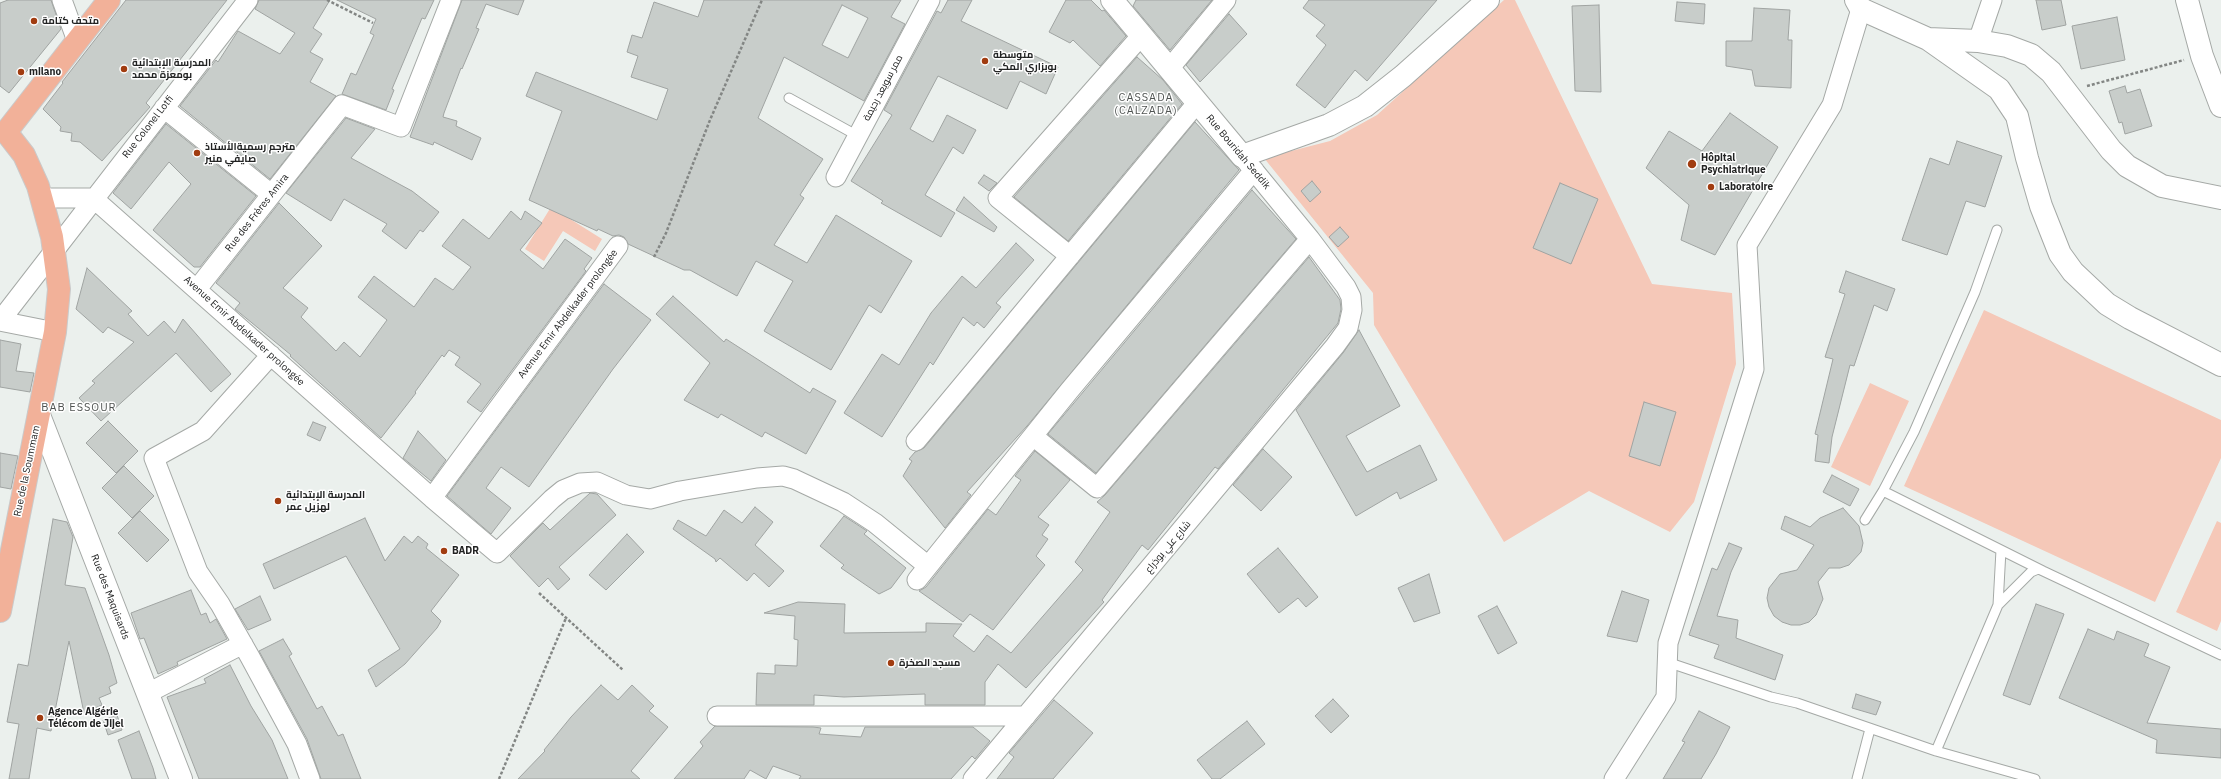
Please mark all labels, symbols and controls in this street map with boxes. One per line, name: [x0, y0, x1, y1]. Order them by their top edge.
place label: متحف كتامة: [42, 15, 99, 27]
marker: متحف كتامة: [29, 16, 39, 26]
place label: متوسطة بوبزاري المكي: [993, 49, 1057, 72]
street label: ممر سويعد رحيمة: [861, 53, 905, 123]
marker: متوسطة بوبزاري المكي: [980, 56, 990, 66]
place label: المدرسة الإبتدائية بومعزة محمد: [132, 57, 211, 80]
marker: المدرسة الإبتدائية بومعزة محمد: [119, 64, 129, 74]
place label: milano: [29, 66, 61, 78]
marker: milano: [16, 67, 26, 77]
district label: CASSADA (CALZADA): [1114, 91, 1178, 117]
street label: Rue Colonel Lotfi: [120, 93, 176, 161]
street label: Rue Bouridah Seddik: [1203, 112, 1273, 192]
place label: مترجم رسميةالأستاذ صايفي منير: [205, 141, 295, 164]
marker: مترجم رسميةالأستاذ صايفي منير: [192, 148, 202, 158]
place label: Hôpital Psychiatrique: [1701, 152, 1766, 176]
marker: Hôpital Psychiatrique: [1686, 158, 1698, 170]
street label: Rue des Frères Amira: [223, 172, 291, 254]
place label: Laboratoire: [1719, 181, 1773, 193]
marker: Laboratoire: [1706, 182, 1716, 192]
street label: Avenue Emir Abdelkader prolongée: [516, 247, 620, 381]
street label: Avenue Emir Abdelkader prolongée: [181, 274, 307, 388]
district label: BAB ESSOUR: [41, 401, 117, 415]
street label: Rue de la Soummam: [12, 424, 42, 518]
place label: المدرسة الإبتدائية لهزيل عمر: [286, 489, 365, 512]
marker: المدرسة الإبتدائية لهزيل عمر: [273, 496, 283, 506]
street label: شارع علي بوذراع: [1143, 518, 1193, 576]
place label: BADR: [452, 545, 479, 557]
marker: BADR: [439, 546, 449, 556]
street label: Rue des Maquisards: [88, 553, 132, 641]
place label: مسجد الصخرة: [899, 657, 960, 669]
marker: مسجد الصخرة: [886, 658, 896, 668]
place label: Agence Algérie Télécom de Jijel: [48, 706, 124, 730]
marker: Agence Algérie Télécom de Jijel: [35, 713, 45, 723]

